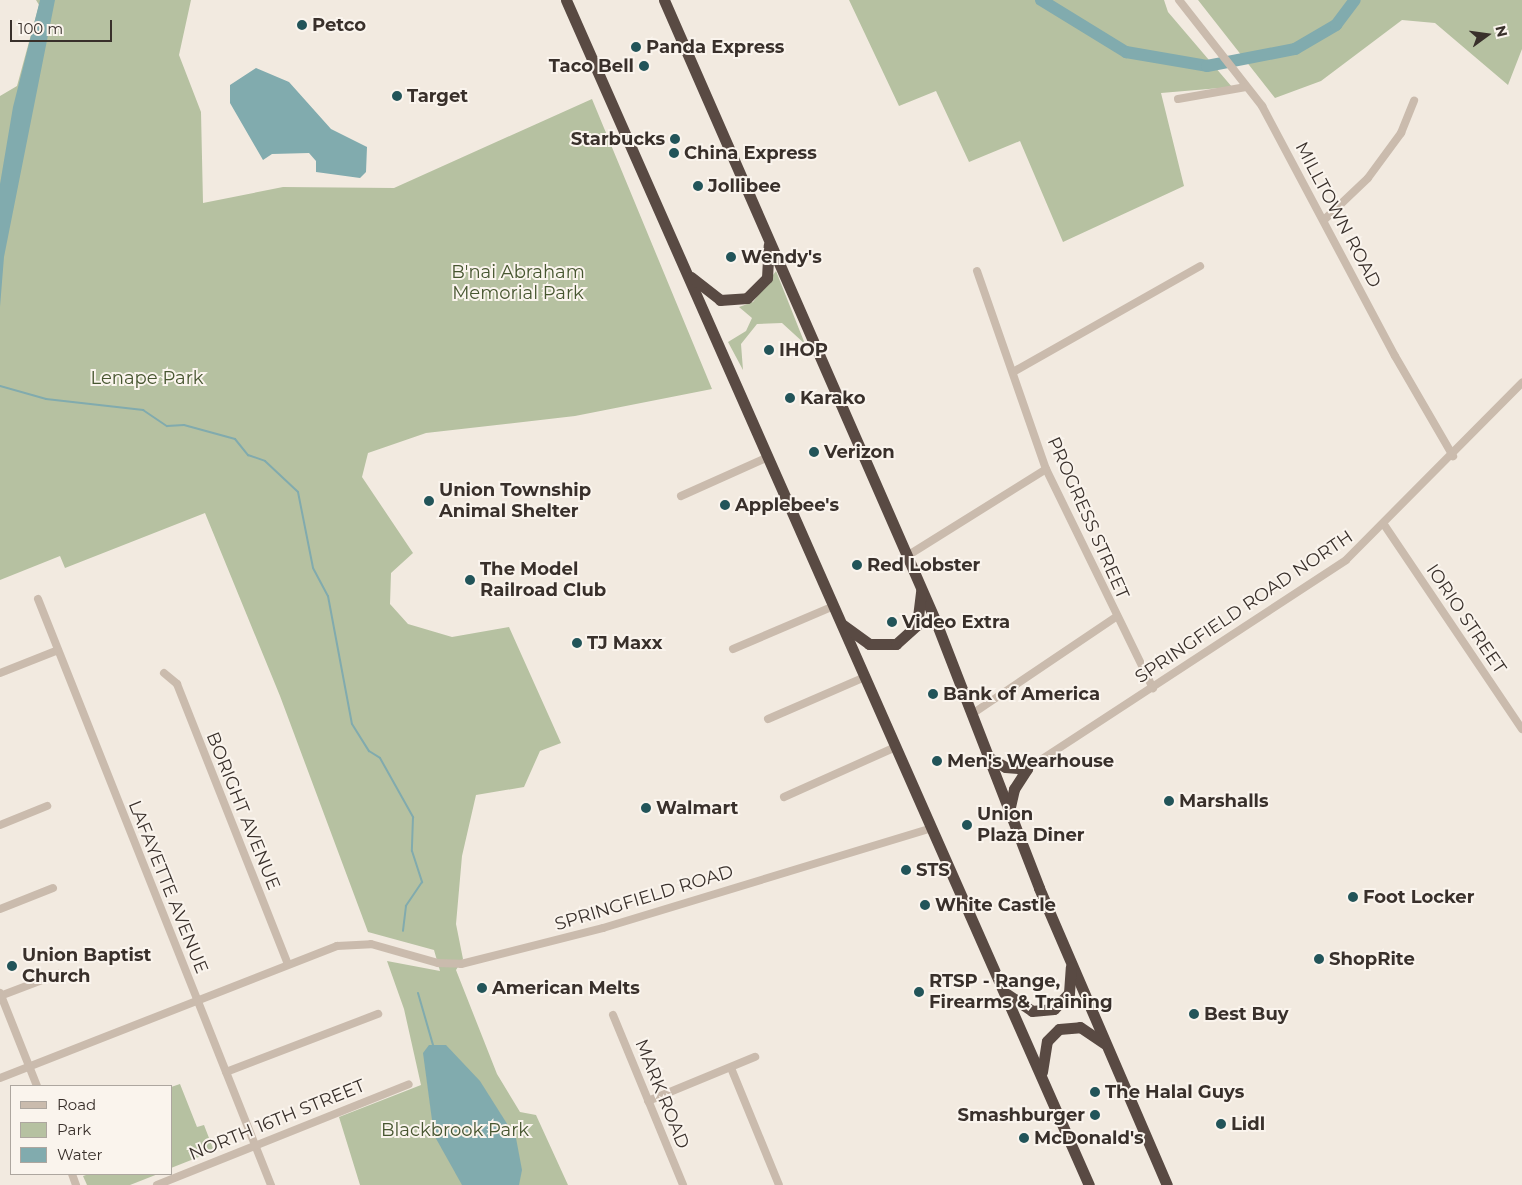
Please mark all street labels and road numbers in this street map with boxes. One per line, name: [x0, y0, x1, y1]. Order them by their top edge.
street label: MILLTOWN ROAD: [1290, 138, 1386, 292]
street label: PROGRESS STREET: [1042, 434, 1134, 602]
street label: SPRINGFIELD ROAD NORTH: [1131, 526, 1357, 688]
street label: IORIO STREET: [1421, 560, 1511, 678]
street label: BORIGHT AVENUE: [201, 729, 285, 893]
street label: LAFAYETTE AVENUE: [123, 797, 213, 977]
street label: SPRINGFIELD ROAD: [552, 861, 736, 935]
street label: MARK ROAD: [630, 1036, 694, 1152]
street label: NORTH 16TH STREET: [186, 1075, 368, 1165]

